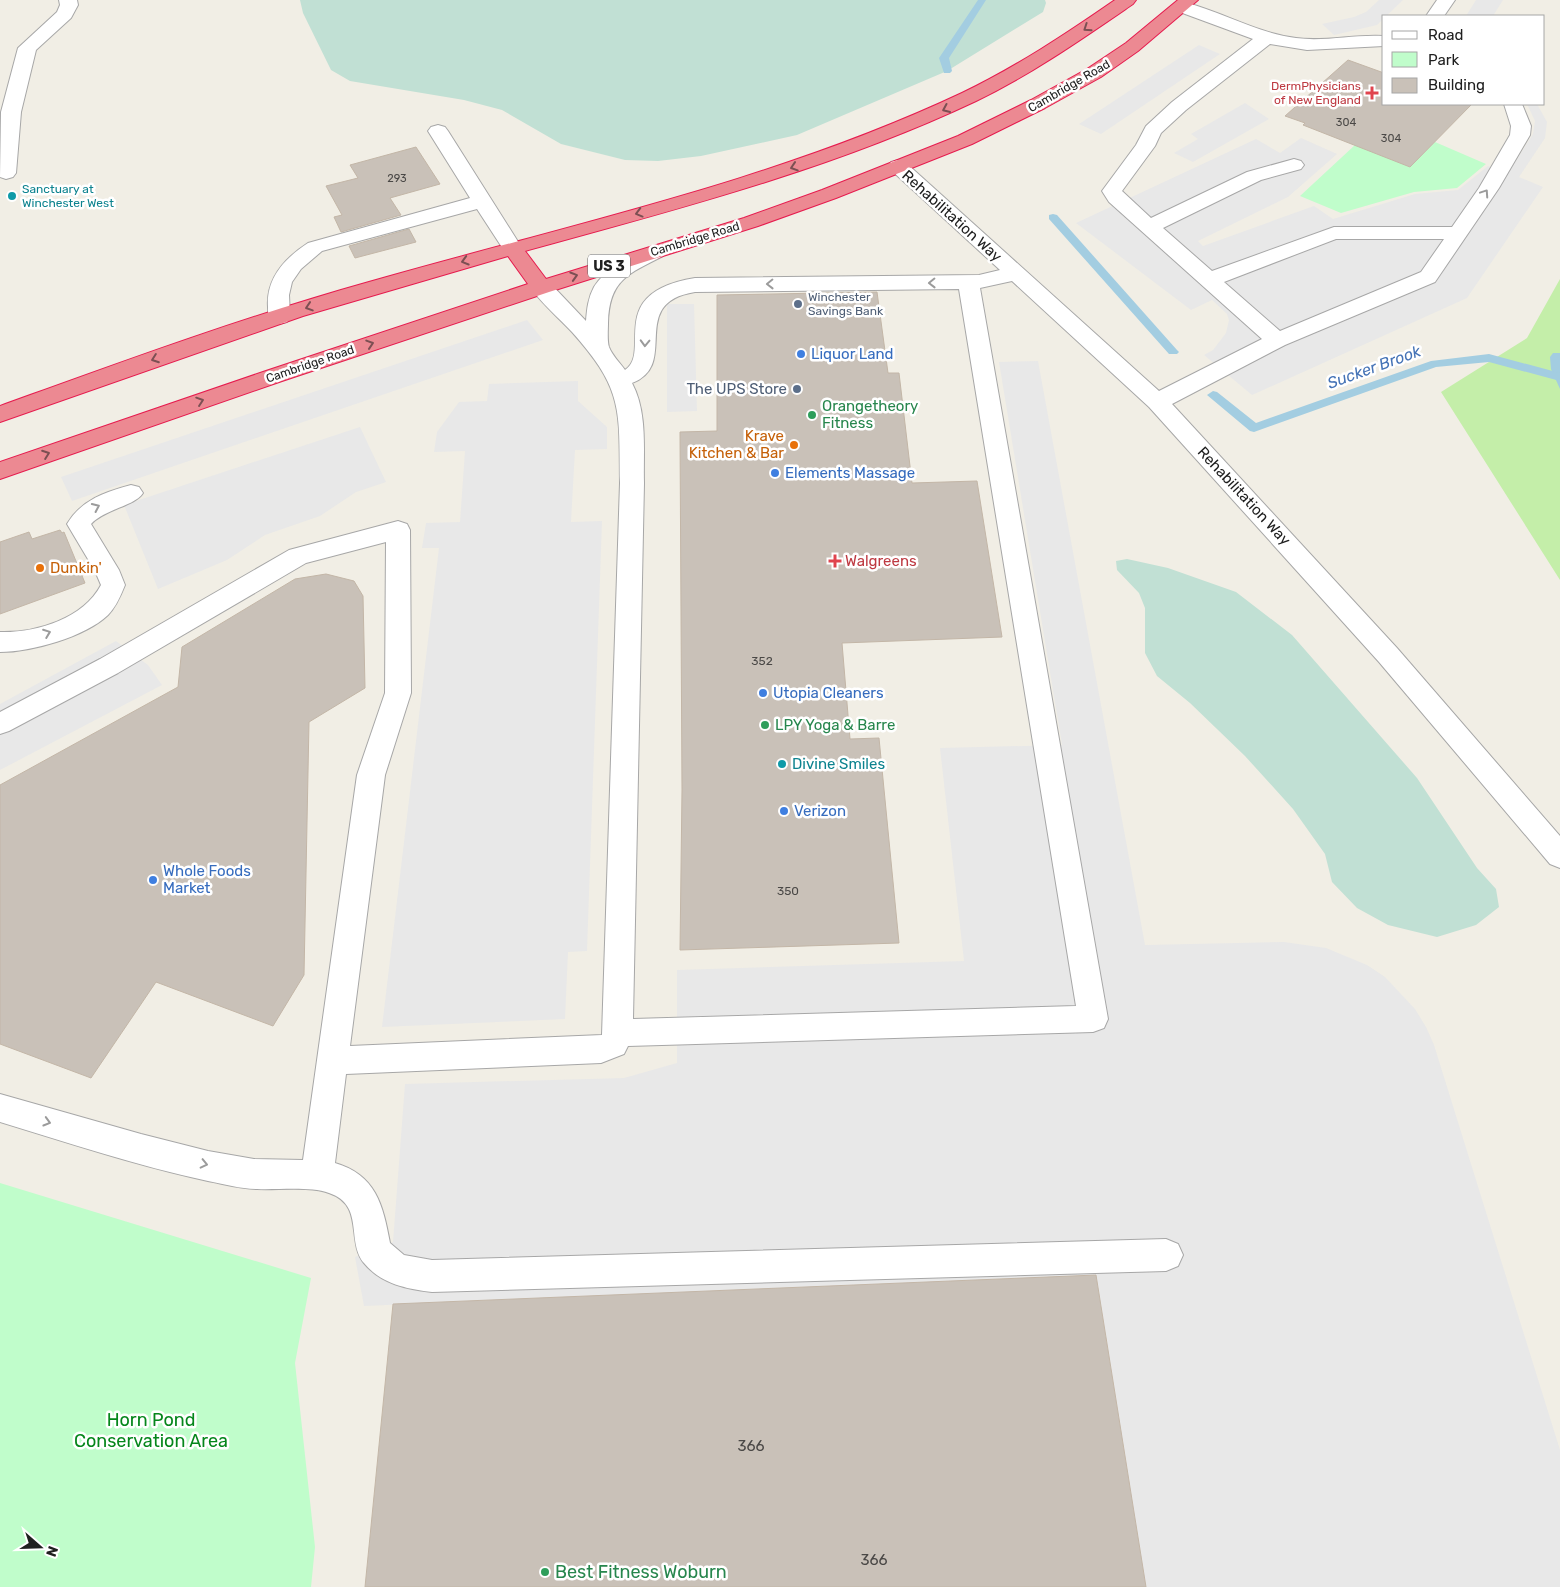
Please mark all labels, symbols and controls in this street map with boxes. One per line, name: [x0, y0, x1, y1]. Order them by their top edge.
legend: [1382, 15, 1545, 105]
one-way arrow: [1083, 22, 1093, 31]
text: Road: [1428, 26, 1464, 44]
text: Park: [1428, 51, 1459, 69]
street label: Cambridge Road: [1026, 57, 1112, 115]
text: Building: [1428, 76, 1485, 94]
place label: DermPhysicians of New England: [1271, 79, 1361, 107]
marker: DermPhysicians of New England: [1365, 86, 1379, 100]
one-way arrow: [942, 102, 951, 113]
house number: 304: [1336, 116, 1356, 129]
house number: 304: [1381, 132, 1401, 145]
one-way arrow: [791, 161, 799, 171]
street label: Rehabilitation Way: [898, 166, 1006, 266]
house number: 293: [387, 172, 407, 185]
place label: Sanctuary at Winchester West: [22, 182, 114, 210]
one-way arrow: [1479, 189, 1489, 198]
marker: Sanctuary at Winchester West: [6, 190, 18, 202]
one-way arrow: [634, 207, 643, 218]
street label: Cambridge Road: [649, 219, 741, 259]
road number: US 3: [588, 255, 630, 278]
one-way arrow: [462, 256, 470, 266]
one-way arrow: [570, 272, 578, 282]
one-way arrow: [928, 278, 936, 288]
one-way arrow: [765, 279, 773, 289]
place label: Winchester Savings Bank: [808, 290, 884, 318]
marker: Winchester Savings Bank: [792, 298, 804, 310]
one-way arrow: [305, 301, 314, 311]
one-way arrow: [365, 340, 374, 350]
one-way arrow: [640, 340, 650, 348]
water label: Sucker Brook: [1325, 341, 1424, 393]
street label: Cambridge Road: [264, 342, 356, 386]
place label: Liquor Land: [811, 345, 893, 363]
marker: Liquor Land: [795, 348, 807, 360]
one-way arrow: [151, 353, 160, 363]
place label: The UPS Store: [686, 380, 787, 398]
marker: The UPS Store: [791, 383, 803, 395]
one-way arrow: [195, 397, 203, 407]
place label: Orangetheory Fitness: [822, 397, 918, 432]
marker: Orangetheory Fitness: [806, 409, 818, 421]
place label: Krave Kitchen & Bar: [689, 427, 784, 462]
marker: Krave Kitchen & Bar: [788, 439, 800, 451]
street label: Rehabilitation Way: [1194, 443, 1294, 549]
one-way arrow: [41, 450, 50, 460]
place label: Elements Massage: [785, 464, 915, 482]
marker: Elements Massage: [769, 467, 781, 479]
one-way arrow: [91, 504, 100, 514]
place label: Walgreens: [845, 552, 917, 570]
marker: Walgreens: [829, 555, 841, 567]
place label: Dunkin': [50, 559, 102, 577]
marker: Dunkin': [34, 562, 46, 574]
one-way arrow: [42, 629, 51, 639]
house number: 352: [751, 654, 773, 668]
place label: Utopia Cleaners: [773, 684, 884, 702]
marker: Utopia Cleaners: [757, 687, 769, 699]
place label: LPY Yoga & Barre: [775, 716, 895, 734]
marker: LPY Yoga & Barre: [759, 719, 771, 731]
place label: Divine Smiles: [792, 755, 885, 773]
marker: Divine Smiles: [776, 758, 788, 770]
place label: Verizon: [794, 802, 846, 820]
marker: Verizon: [778, 805, 790, 817]
place label: Whole Foods Market: [163, 862, 251, 897]
marker: Whole Foods Market: [147, 874, 159, 886]
house number: 350: [777, 884, 799, 898]
one-way arrow: [42, 1116, 50, 1126]
one-way arrow: [199, 1158, 208, 1169]
park label: Horn Pond Conservation Area: [74, 1409, 228, 1452]
house number: 366: [737, 1437, 765, 1455]
north arrow: [15, 1522, 65, 1572]
text: N: [42, 1544, 61, 1559]
house number: 366: [860, 1551, 888, 1569]
place label: Best Fitness Woburn: [555, 1561, 727, 1583]
marker: Best Fitness Woburn: [539, 1566, 551, 1578]

